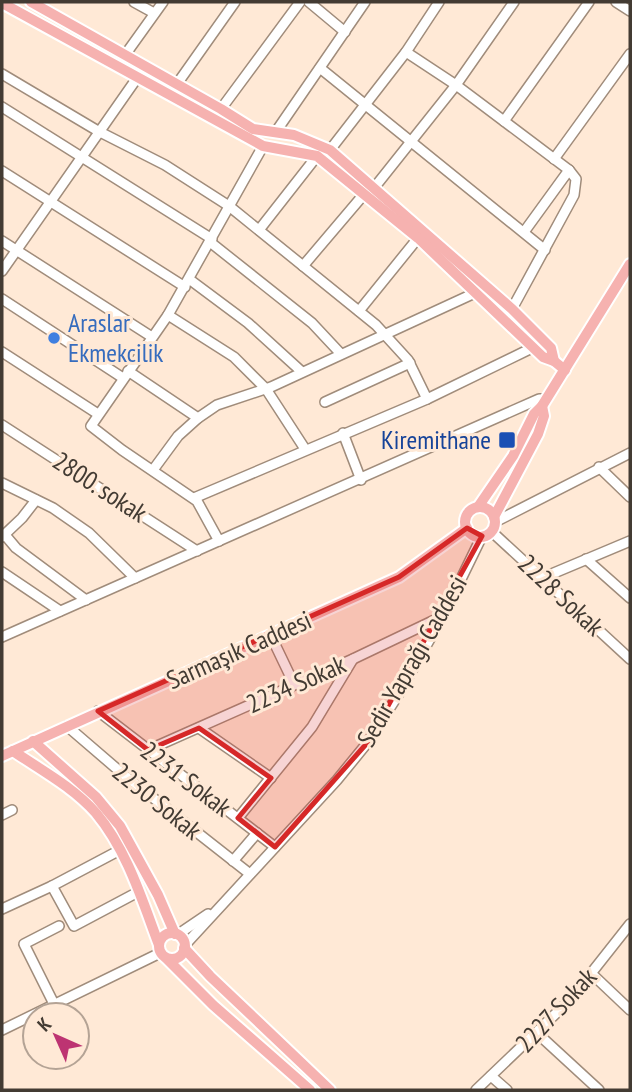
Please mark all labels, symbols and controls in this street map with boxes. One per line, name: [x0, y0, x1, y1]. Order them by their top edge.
place label: Araslar Ekmekcilik: [68, 306, 163, 369]
marker: Araslar Ekmekcilik: [46, 330, 62, 346]
place label: Kiremithane: [381, 423, 491, 456]
marker: Kiremithane: [497, 430, 517, 450]
street label: 2800. sokak: [47, 444, 154, 529]
street label: 2228 Sokak: [512, 547, 611, 643]
street label: Sedir Yaprağı Caddesi: [349, 569, 474, 752]
street label: Sarmaşık Caddesi: [161, 603, 316, 696]
street label: 2234 Sokak: [241, 647, 351, 720]
street label: 2231 Sokak: [134, 734, 238, 823]
street label: 2230 Sokak: [106, 755, 209, 847]
street label: 2227 Sokak: [508, 960, 603, 1059]
north arrow: [21, 1001, 91, 1071]
text: K: [32, 1012, 56, 1036]

